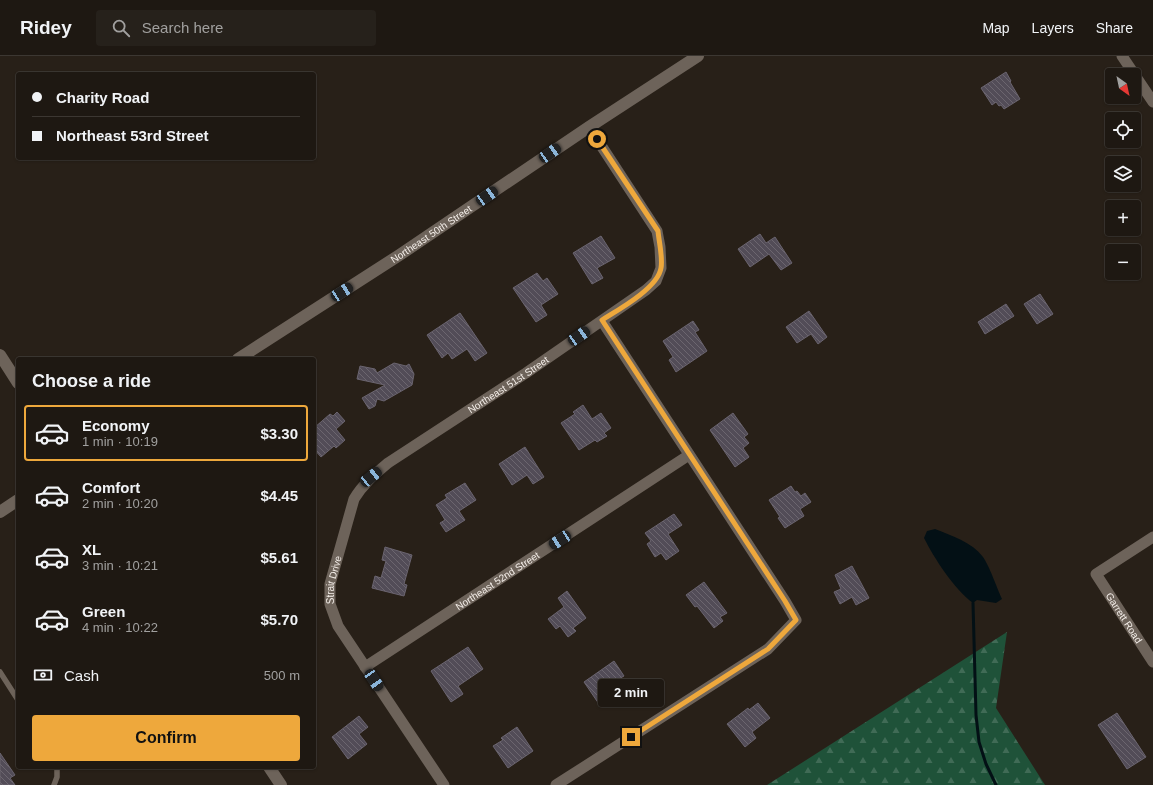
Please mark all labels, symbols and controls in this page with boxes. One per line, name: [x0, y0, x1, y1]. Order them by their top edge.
search box: [96, 10, 376, 46]
text: Ridey: [20, 17, 72, 38]
icon: search: [110, 17, 132, 39]
text: Search here: [142, 19, 223, 36]
text: Map: [982, 20, 1010, 36]
text: Layers: [1032, 20, 1074, 36]
text: Share: [1096, 20, 1133, 36]
north arrow: [1105, 68, 1141, 104]
map controls: [1105, 68, 1141, 280]
text: Charity Road: [56, 89, 149, 106]
button: locate: [1105, 112, 1141, 148]
text: Northeast 53rd Street: [56, 127, 209, 144]
route start: [588, 130, 606, 148]
car: [537, 141, 563, 165]
button: layers: [1105, 156, 1141, 192]
car: [474, 184, 500, 208]
button: +: [1105, 200, 1141, 236]
street label: Northeast 50th Street: [388, 202, 474, 265]
button: −: [1105, 244, 1141, 280]
car: [329, 280, 355, 304]
car: [566, 324, 592, 348]
street label: Northeast 51st Street: [466, 354, 551, 415]
text: Choose a ride: [32, 371, 151, 391]
icon: car: [34, 415, 70, 451]
text: Economy: [82, 417, 150, 434]
text: $3.30: [260, 425, 298, 442]
text: 1 min · 10:19: [82, 434, 158, 449]
car: [358, 465, 384, 489]
icon: car: [34, 477, 70, 513]
text: Comfort: [82, 479, 140, 496]
text: $4.45: [260, 487, 298, 504]
text: 2 min · 10:20: [82, 496, 158, 511]
car: [547, 528, 573, 552]
icon: car: [34, 539, 70, 575]
text: XL: [82, 541, 101, 558]
text: $5.61: [260, 549, 298, 566]
street label: Northeast 52nd Street: [453, 549, 541, 612]
street label: Strait Drive: [325, 554, 343, 604]
text: 3 min · 10:21: [82, 558, 158, 573]
street label: Garrett Road: [1104, 590, 1145, 645]
icon: car: [34, 601, 70, 637]
text: Green: [82, 603, 125, 620]
text: $5.70: [260, 611, 298, 628]
text: 4 min · 10:22: [82, 620, 158, 635]
icon: cash: [32, 664, 54, 686]
text: Cash: [64, 667, 99, 684]
car: [362, 667, 386, 693]
text: 500 m: [264, 668, 300, 683]
callout: 2 min: [598, 679, 664, 707]
text: 2 min: [614, 685, 648, 700]
button: Confirm: [32, 715, 300, 761]
route end: [622, 728, 640, 746]

